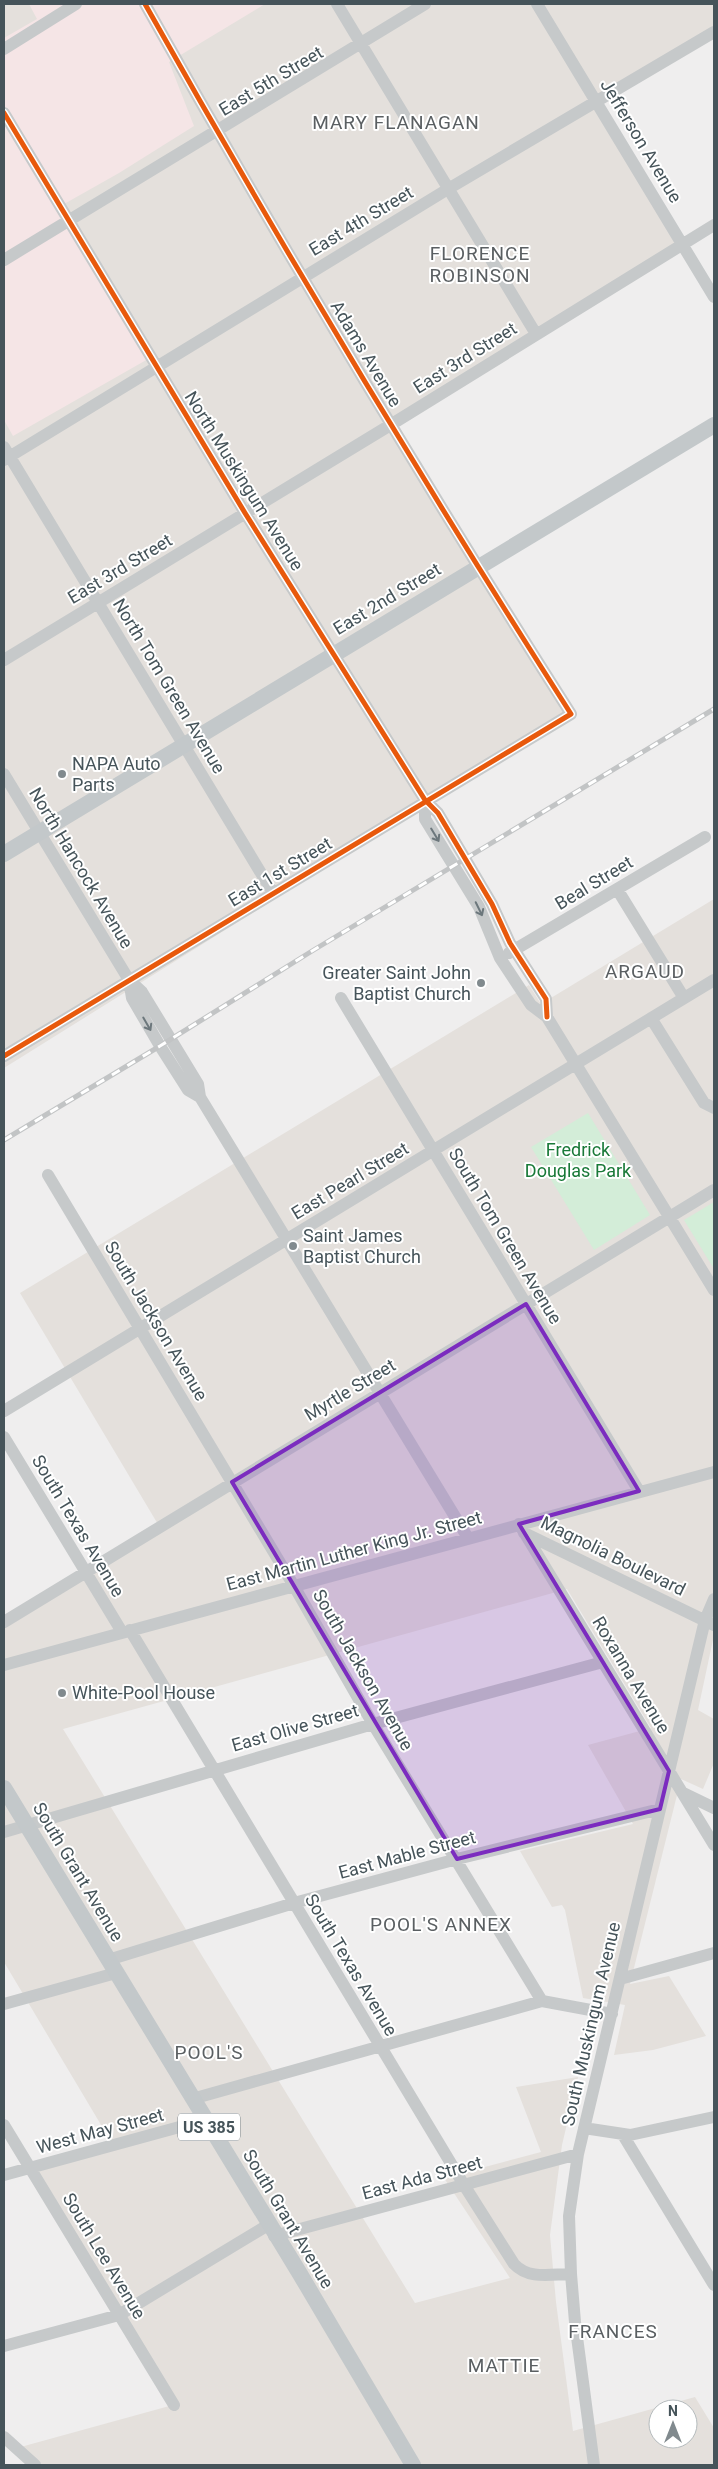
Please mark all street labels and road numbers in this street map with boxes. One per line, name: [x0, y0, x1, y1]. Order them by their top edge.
street label: East 5th Street: [215, 41, 327, 120]
street label: Jefferson Avenue: [596, 75, 687, 206]
street label: East 4th Street: [305, 181, 417, 260]
street label: Adams Avenue: [327, 297, 406, 411]
street label: East 3rd Street: [409, 317, 520, 398]
street label: North Muskingum Avenue: [181, 387, 308, 574]
street label: East 3rd Street: [64, 529, 176, 608]
street label: East 2nd Street: [329, 558, 444, 639]
street label: North Tom Green Avenue: [109, 594, 230, 777]
street label: North Hancock Avenue: [25, 783, 138, 952]
street label: East 1st Street: [224, 832, 335, 911]
street label: Beal Street: [551, 851, 636, 914]
street label: East Pearl Street: [287, 1137, 412, 1224]
street label: South Tom Green Avenue: [444, 1144, 566, 1328]
street label: South Jackson Avenue: [100, 1237, 212, 1404]
street label: Myrtle Street: [300, 1354, 399, 1425]
street label: South Texas Avenue: [28, 1451, 129, 1600]
street label: East Martin Luther King Jr. Street: [224, 1506, 484, 1595]
street label: Magnolia Boulevard: [537, 1511, 689, 1600]
street label: South Jackson Avenue: [309, 1586, 418, 1754]
street label: Roxanna Avenue: [588, 1612, 675, 1737]
street label: East Olive Street: [229, 1699, 361, 1756]
street label: South Grant Avenue: [29, 1799, 128, 1945]
street label: East Mable Street: [336, 1826, 478, 1883]
street label: South Texas Avenue: [301, 1890, 402, 2039]
street label: South Muskingum Avenue: [557, 1920, 624, 2128]
street label: West May Street: [34, 2103, 166, 2158]
road number: US 385: [178, 2114, 240, 2140]
street label: South Grant Avenue: [239, 2146, 338, 2292]
street label: East Ada Street: [360, 2151, 484, 2204]
street label: South Lee Avenue: [59, 2189, 150, 2323]

